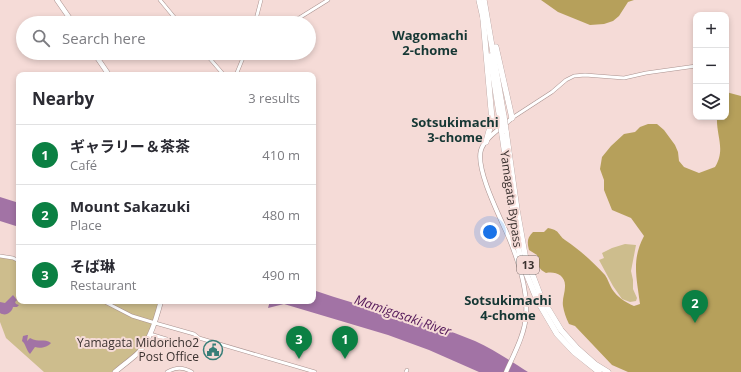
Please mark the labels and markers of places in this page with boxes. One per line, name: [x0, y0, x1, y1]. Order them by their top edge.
pin: 2: [682, 290, 708, 323]
pin: 3: [286, 326, 312, 359]
pin: 1: [332, 326, 358, 359]
place label: Yamagata Midoricho2 Post Office: [77, 334, 199, 365]
public building icon: Yamagata Midoricho2 Post Office: [202, 339, 224, 361]

